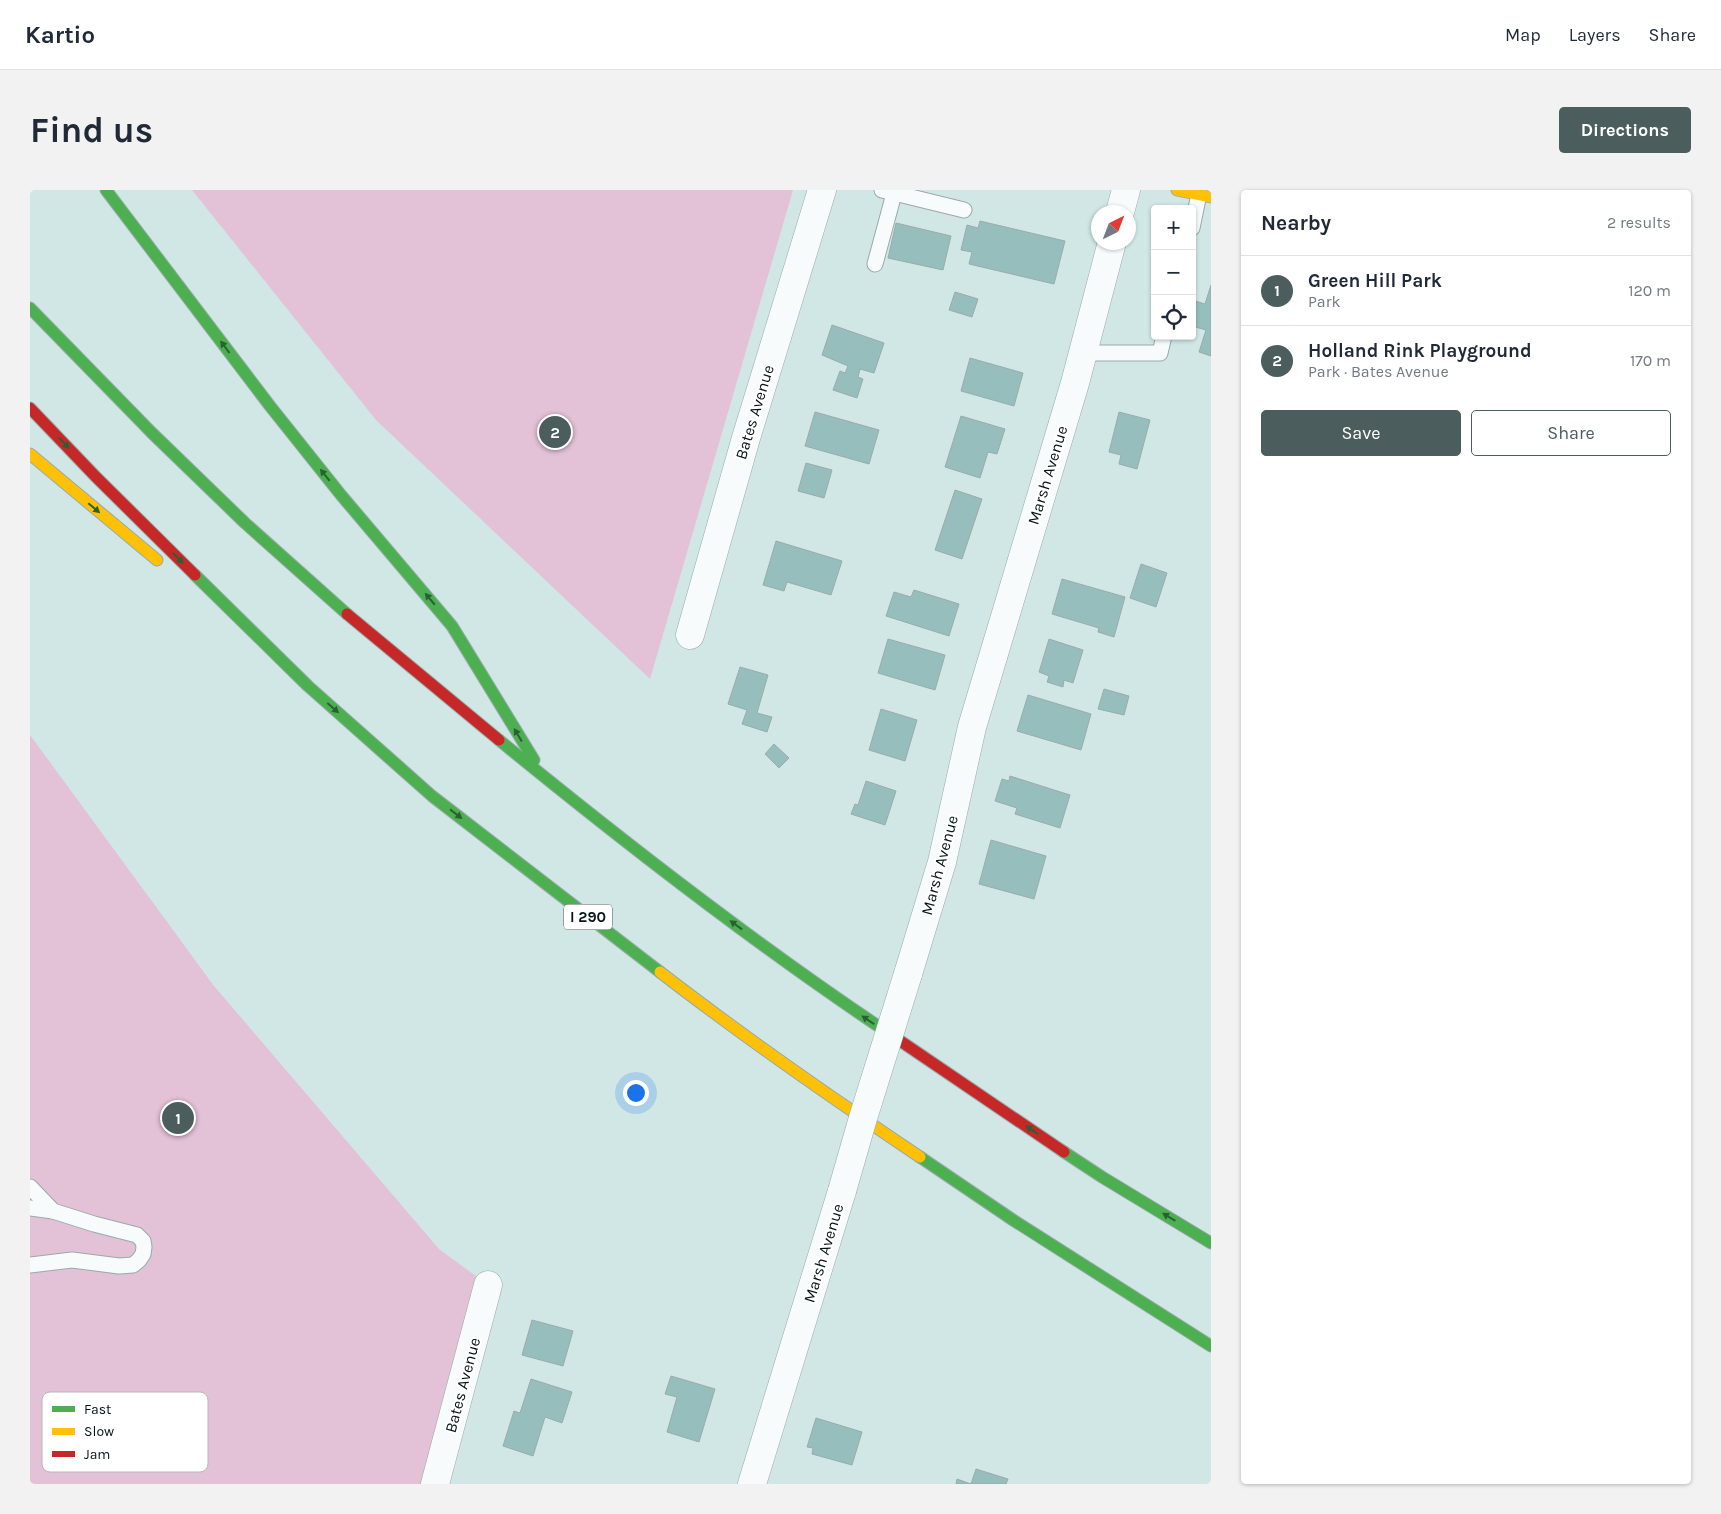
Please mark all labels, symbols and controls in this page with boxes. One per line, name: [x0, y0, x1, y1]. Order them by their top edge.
text: Kartio: [25, 21, 95, 49]
text: Map: [1505, 24, 1541, 46]
text: Layers: [1569, 24, 1621, 46]
text: Share: [1649, 24, 1696, 46]
button: Directions: [1559, 107, 1691, 153]
text: Find us: [30, 110, 153, 151]
north arrow: [1091, 205, 1136, 250]
map controls: [1151, 205, 1196, 340]
button: +: [1151, 205, 1196, 250]
text: Nearby: [1261, 211, 1331, 235]
text: 2 results: [1607, 213, 1671, 232]
button: −: [1151, 250, 1196, 295]
text: Green Hill Park: [1308, 270, 1442, 292]
text: 1: [1274, 281, 1280, 300]
text: 120 m: [1628, 281, 1671, 300]
text: Park: [1308, 292, 1340, 311]
button: locate: [1151, 295, 1196, 340]
one-way arrow: [220, 340, 230, 354]
text: Holland Rink Playground: [1308, 340, 1532, 362]
text: 2: [1272, 351, 1282, 370]
text: 170 m: [1630, 351, 1671, 370]
text: Park · Bates Avenue: [1308, 362, 1449, 381]
street label: Bates Avenue: [731, 363, 778, 462]
button: Save: [1261, 410, 1461, 456]
button: Share: [1471, 410, 1671, 456]
pin: 2: [539, 413, 571, 451]
street label: Marsh Avenue: [1023, 423, 1072, 527]
one-way arrow: [58, 437, 70, 449]
one-way arrow: [319, 469, 330, 482]
one-way arrow: [87, 502, 100, 513]
one-way arrow: [172, 552, 184, 564]
one-way arrow: [424, 593, 435, 606]
one-way arrow: [326, 702, 338, 714]
one-way arrow: [514, 728, 523, 741]
one-way arrow: [449, 809, 463, 819]
street label: Marsh Avenue: [917, 813, 962, 917]
road number: I 290: [564, 904, 612, 930]
one-way arrow: [730, 920, 743, 931]
one-way arrow: [862, 1015, 875, 1025]
your location: [623, 1080, 649, 1106]
pin: 1: [162, 1099, 194, 1137]
one-way arrow: [1026, 1125, 1039, 1135]
street label: Marsh Avenue: [799, 1201, 848, 1305]
one-way arrow: [1163, 1213, 1176, 1222]
street label: Bates Avenue: [441, 1335, 484, 1435]
legend: [42, 1392, 208, 1472]
text: Fast: [84, 1401, 111, 1418]
text: Slow: [84, 1423, 114, 1440]
text: Jam: [84, 1446, 110, 1463]

